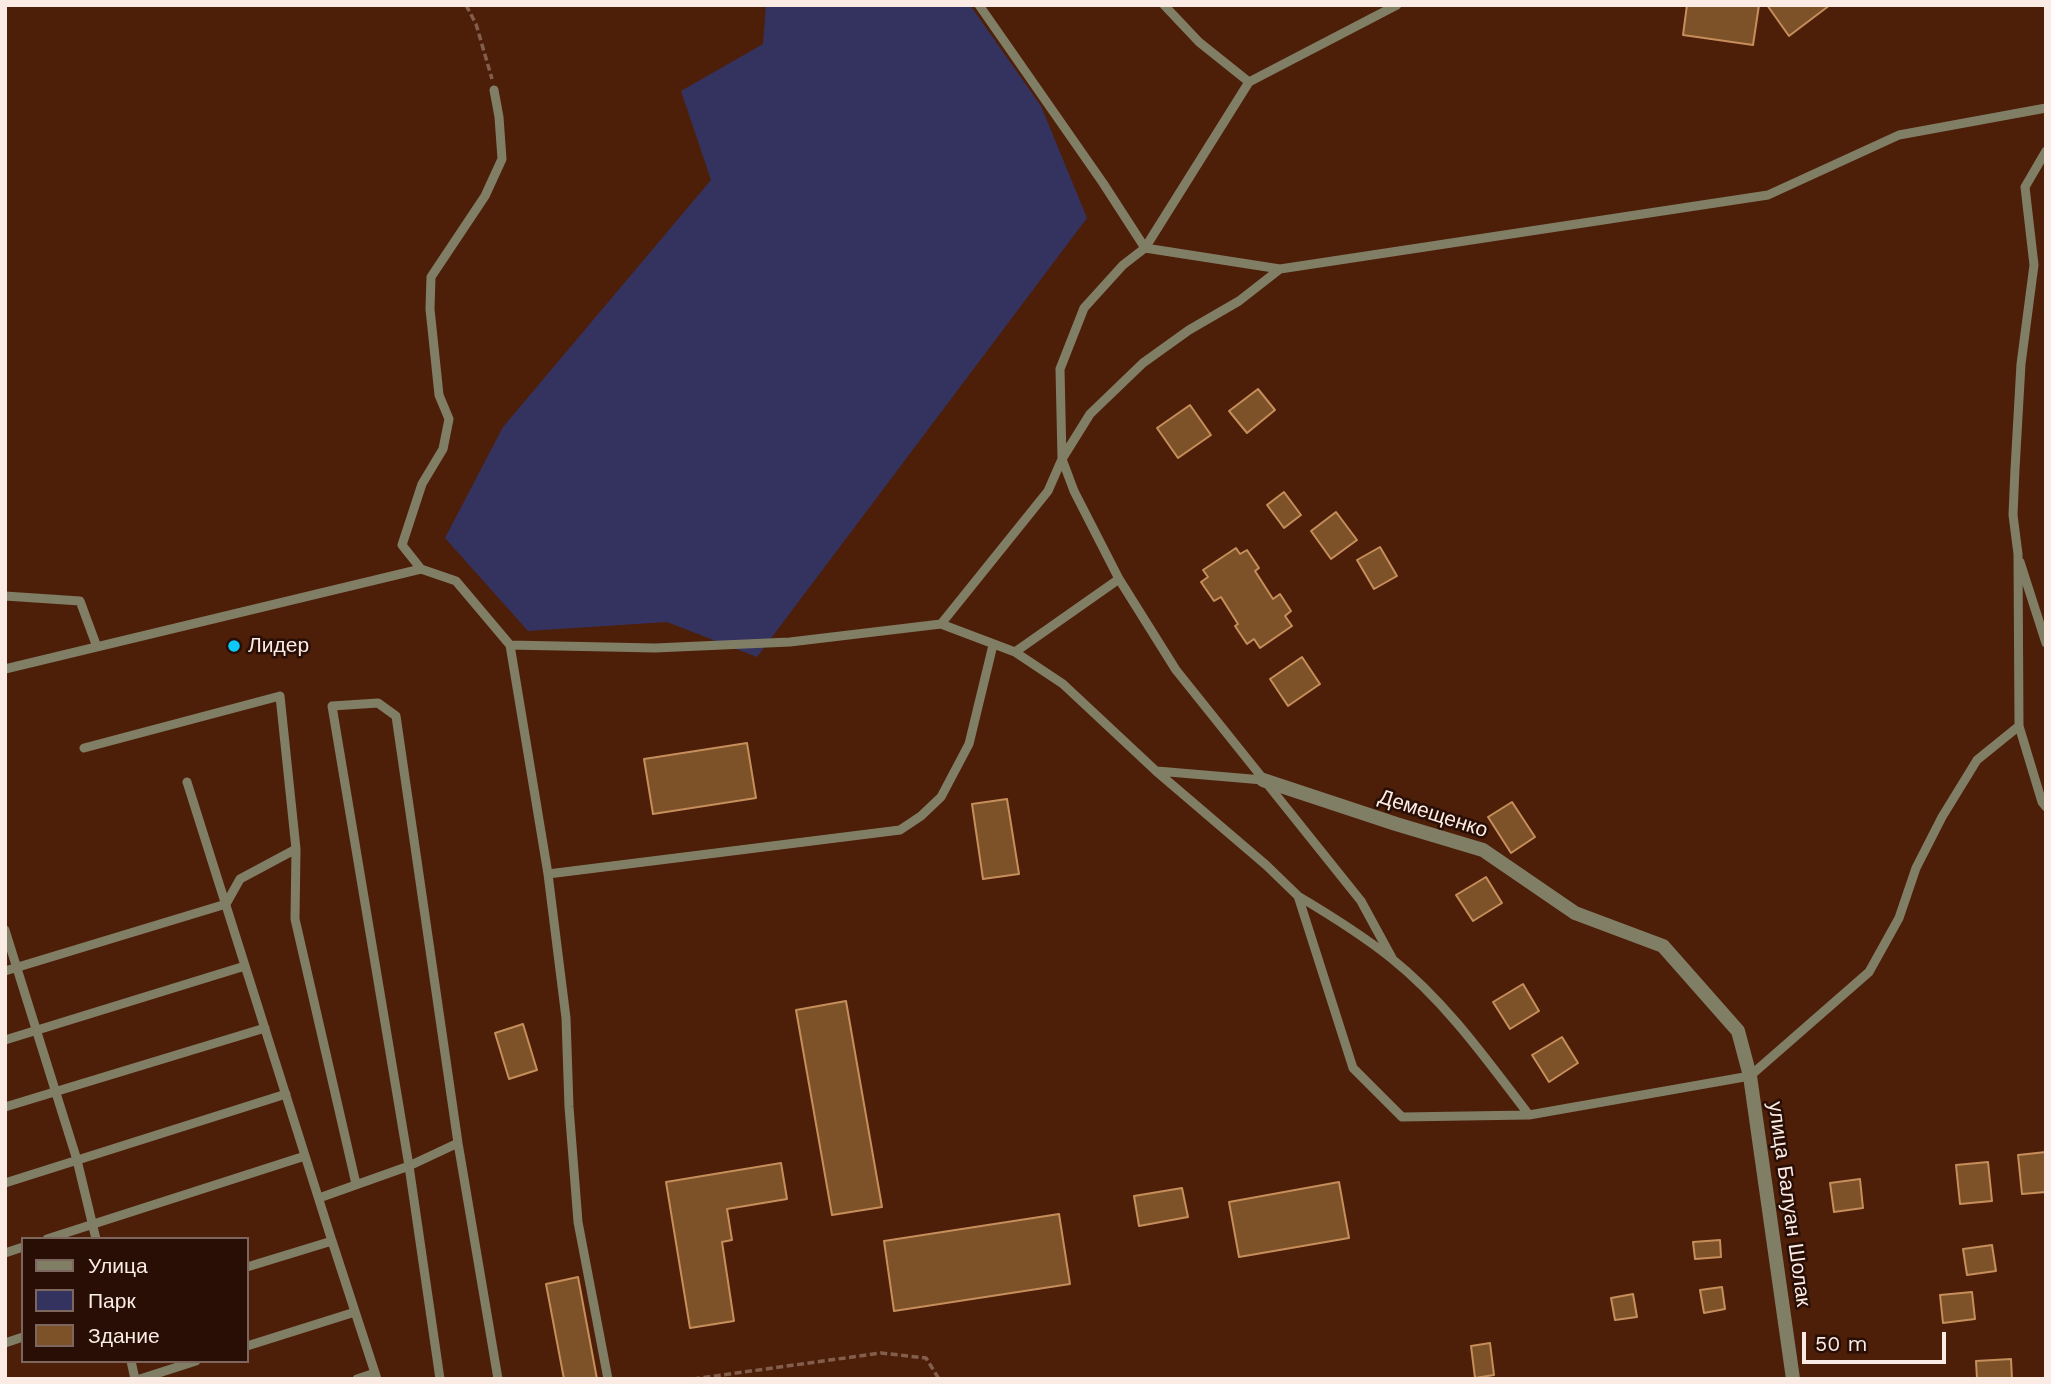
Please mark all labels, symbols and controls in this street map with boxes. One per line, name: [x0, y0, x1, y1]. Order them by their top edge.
place label: Лидер: [248, 633, 309, 659]
marker: Лидер: [226, 638, 242, 654]
street label: Демещенко: [1375, 784, 1491, 844]
street label: улица Балуан Шолак: [1762, 1100, 1816, 1308]
legend: [21, 1237, 248, 1363]
text: Улица: [88, 1253, 148, 1278]
text: Парк: [88, 1288, 136, 1313]
scale bar: [1806, 1318, 1950, 1362]
text: Здание: [88, 1323, 160, 1348]
text: 50 m: [1815, 1331, 1867, 1356]

